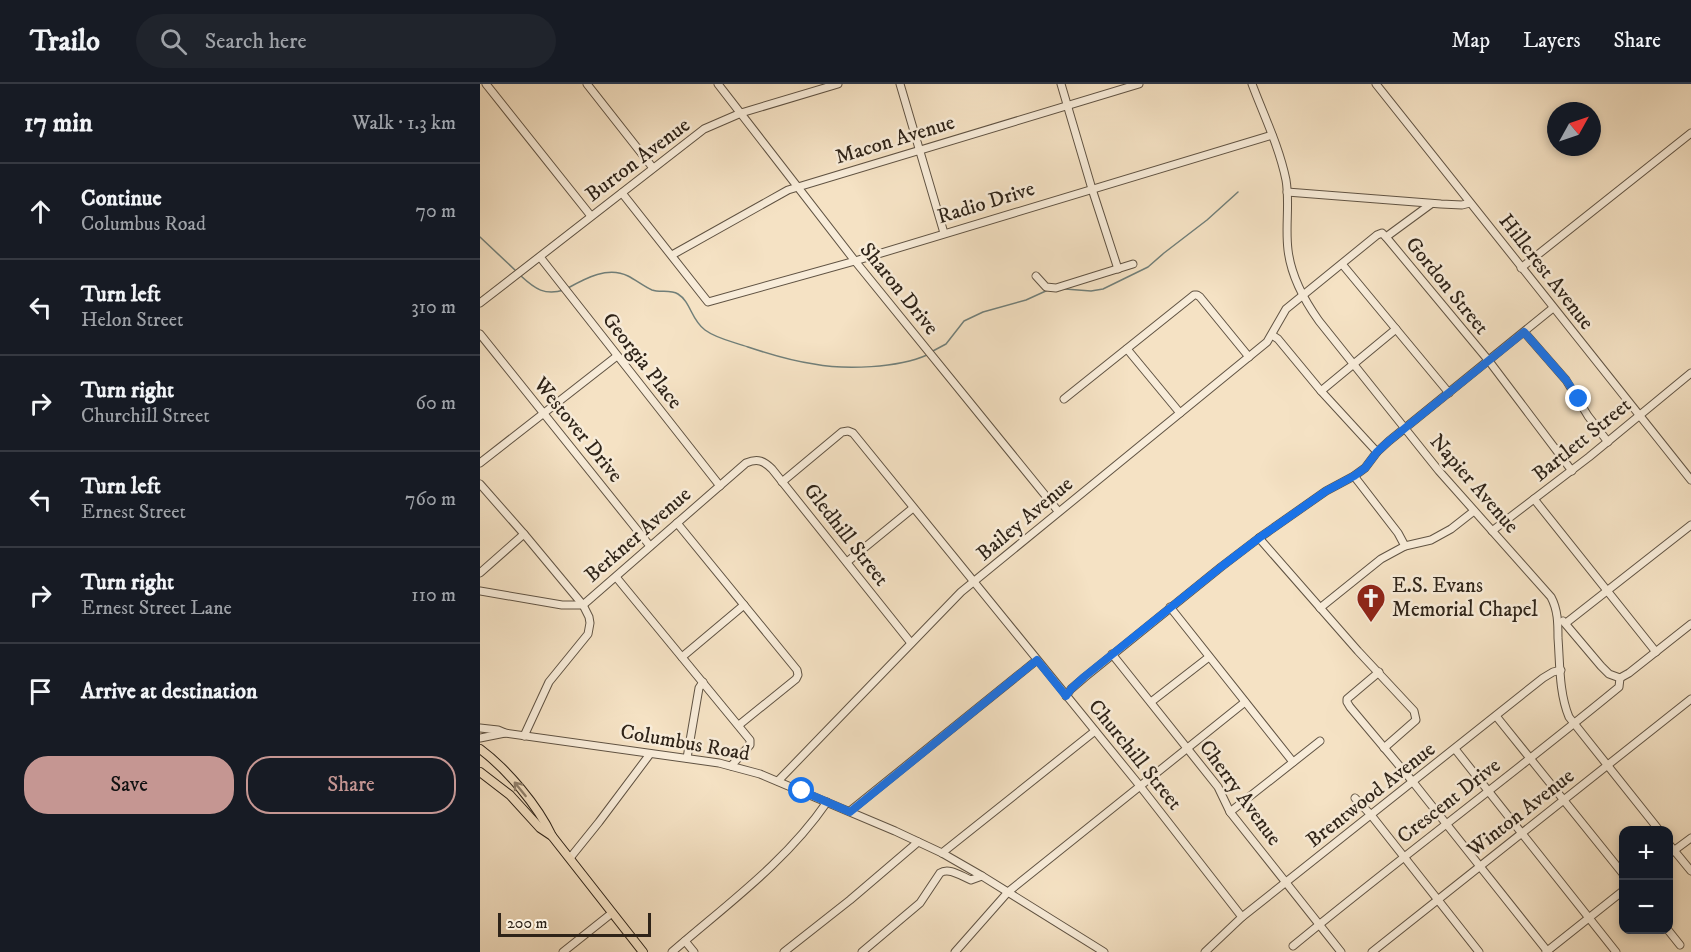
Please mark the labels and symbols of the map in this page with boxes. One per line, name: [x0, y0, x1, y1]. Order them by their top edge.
north arrow: [1547, 102, 1601, 156]
street label: Macon Avenue: [832, 109, 958, 170]
street label: Burton Avenue: [581, 112, 696, 208]
street label: Radio Drive: [934, 176, 1038, 230]
street label: Hillcrest Avenue: [1493, 209, 1600, 335]
street label: Gordon Street: [1400, 232, 1495, 340]
street label: Sharon Drive: [854, 238, 944, 341]
street label: Georgia Place: [596, 308, 688, 415]
street label: Westover Drive: [527, 371, 629, 488]
route end: [1565, 385, 1591, 411]
street label: Bartlett Street: [1527, 392, 1637, 488]
street label: Napier Avenue: [1424, 429, 1524, 539]
street label: Bailey Avenue: [972, 471, 1079, 567]
street label: Gledhill Street: [798, 478, 894, 592]
street label: Berkner Avenue: [579, 482, 697, 588]
place label: E.S. Evans Memorial Chapel: [1392, 573, 1539, 623]
church icon: E.S. Evans Memorial Chapel: [1355, 582, 1387, 624]
street label: Churchill Street: [1082, 694, 1188, 816]
street label: Columbus Road: [618, 719, 752, 767]
street label: Cherry Avenue: [1193, 735, 1287, 851]
street label: Brentwood Avenue: [1301, 736, 1441, 853]
street label: Crescent Drive: [1392, 752, 1506, 849]
street label: Winton Avenue: [1462, 763, 1580, 863]
route start: [788, 777, 814, 803]
one-way arrow: [514, 782, 527, 798]
scale bar: [498, 910, 651, 938]

